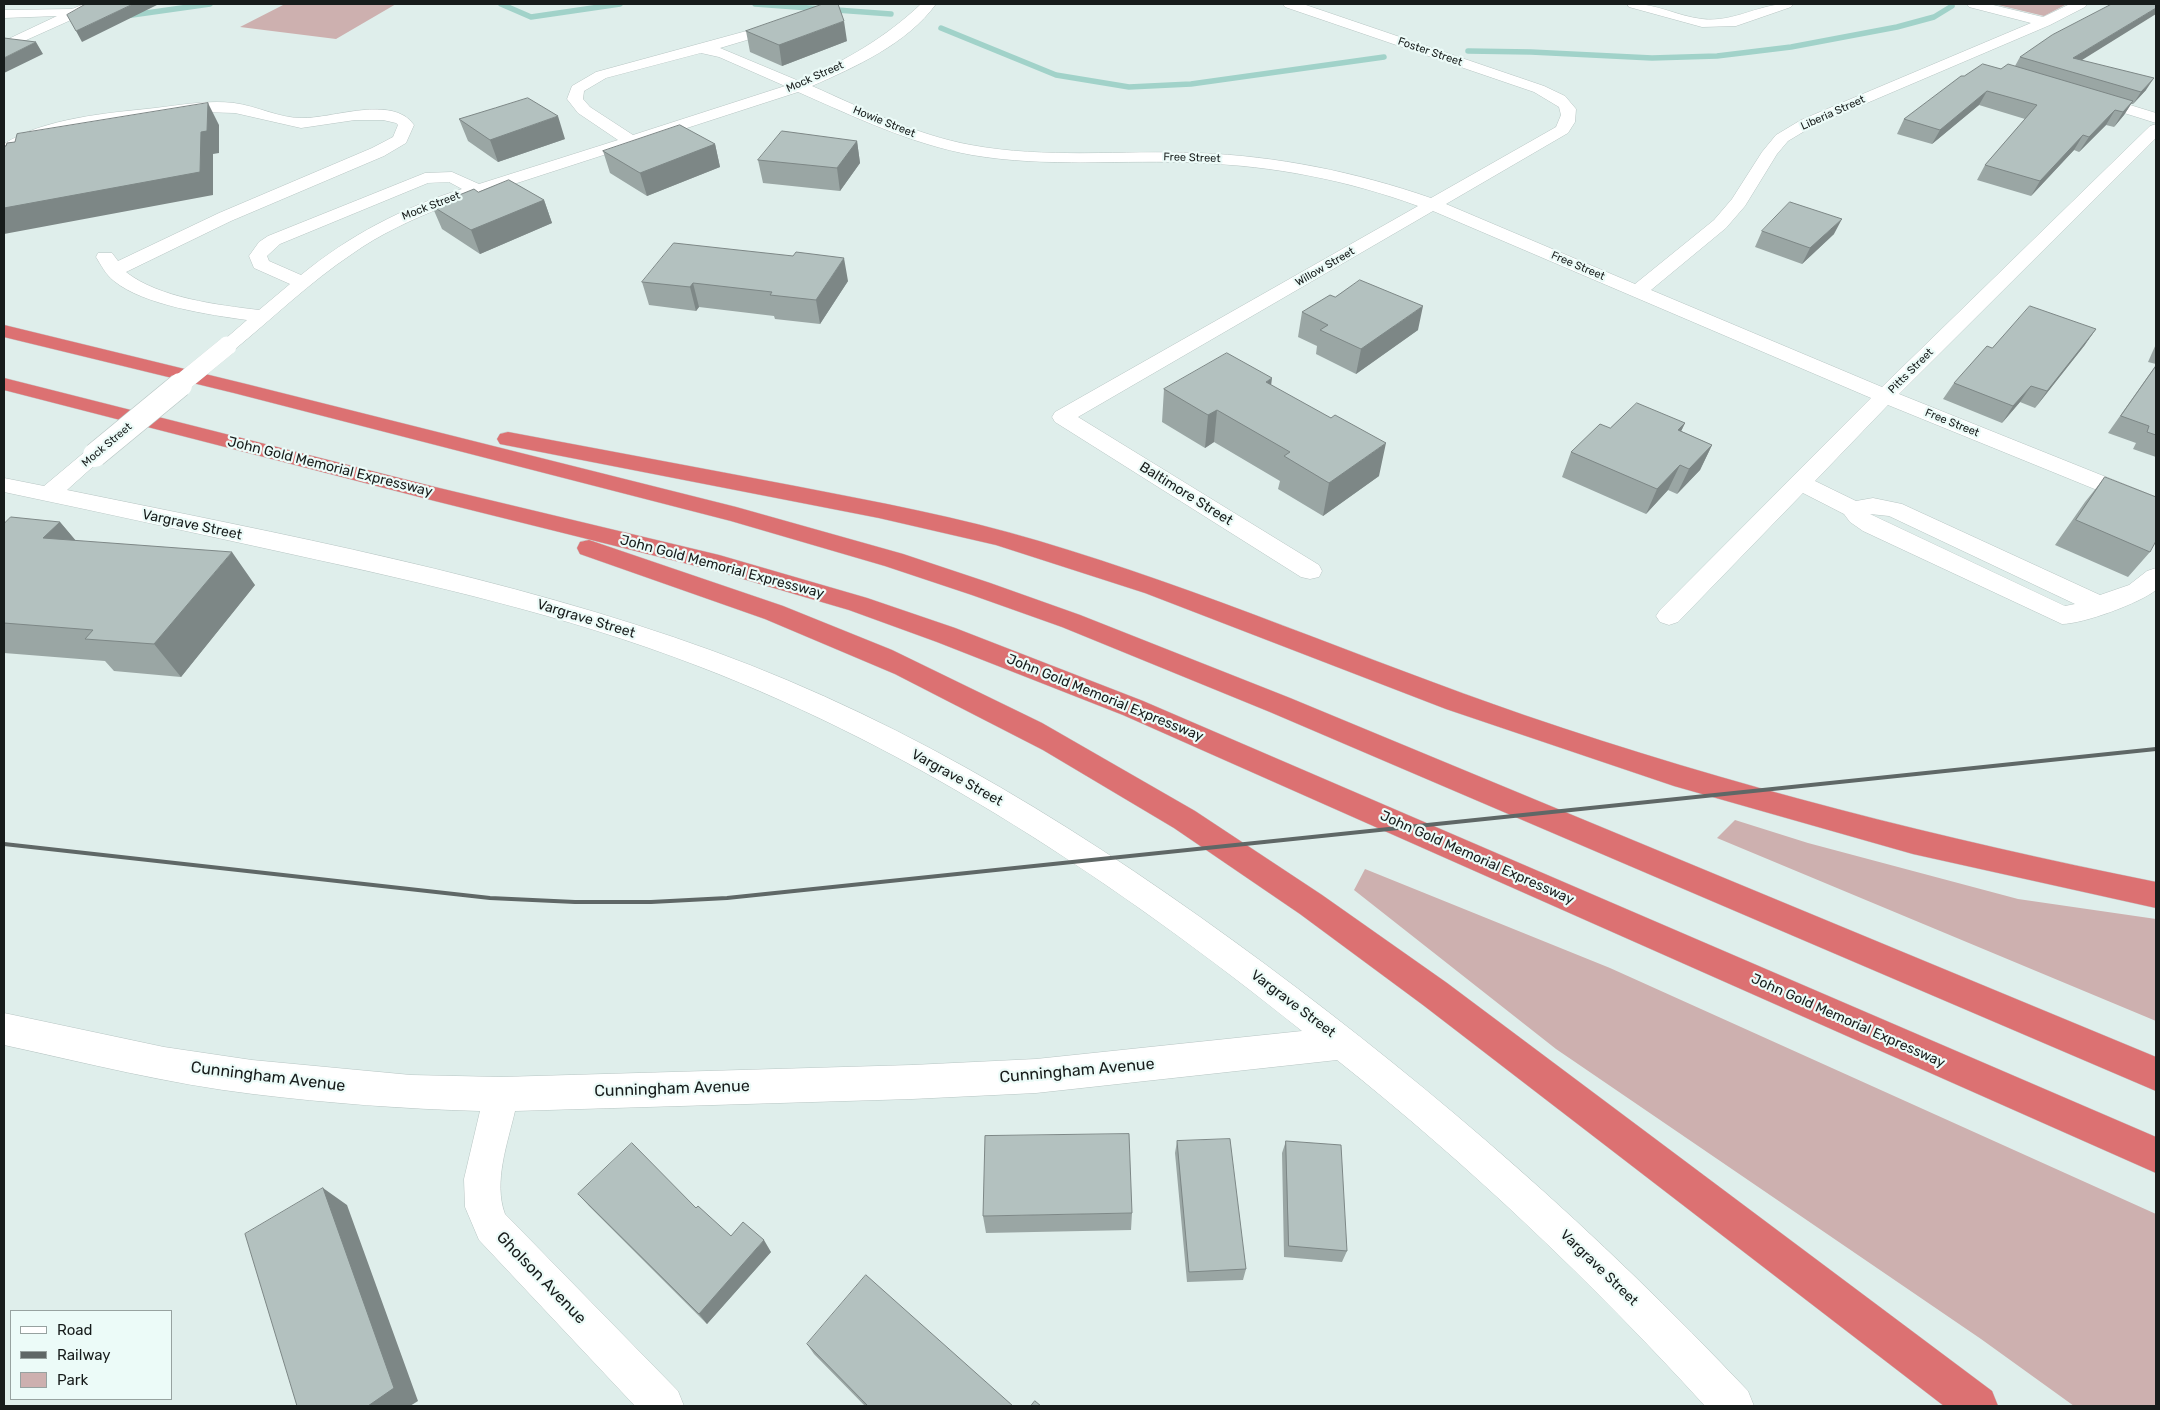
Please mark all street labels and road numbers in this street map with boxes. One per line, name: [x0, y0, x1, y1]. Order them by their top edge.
street label: Foster Street: [1396, 35, 1464, 69]
street label: Mock Street: [784, 59, 846, 95]
street label: Liberia Street: [1799, 93, 1867, 133]
street label: Howie Street: [851, 103, 917, 141]
street label: Free Street: [1163, 150, 1221, 166]
street label: Mock Street: [400, 189, 462, 223]
street label: Willow Street: [1293, 245, 1357, 289]
street label: Free Street: [1549, 249, 1607, 283]
street label: Pitts Street: [1886, 346, 1936, 396]
street label: Free Street: [1923, 406, 1981, 440]
street label: Mock Street: [79, 420, 135, 470]
street label: John Gold Memorial Expressway: [226, 433, 434, 501]
street label: Baltimore Street: [1136, 459, 1236, 529]
street label: Vargrave Street: [141, 506, 243, 544]
street label: John Gold Memorial Expressway: [618, 532, 826, 602]
street label: Vargrave Street: [535, 596, 637, 642]
street label: John Gold Memorial Expressway: [1004, 651, 1206, 745]
street label: Vargrave Street: [908, 746, 1006, 810]
street label: John Gold Memorial Expressway: [1377, 807, 1577, 909]
street label: Vargrave Street: [1247, 967, 1339, 1041]
street label: John Gold Memorial Expressway: [1748, 970, 1948, 1072]
street label: Cunningham Avenue: [999, 1055, 1155, 1087]
street label: Cunningham Avenue: [190, 1058, 346, 1096]
street label: Cunningham Avenue: [594, 1077, 750, 1101]
street label: Vargrave Street: [1557, 1227, 1641, 1309]
street label: Gholson Avenue: [492, 1228, 590, 1328]

